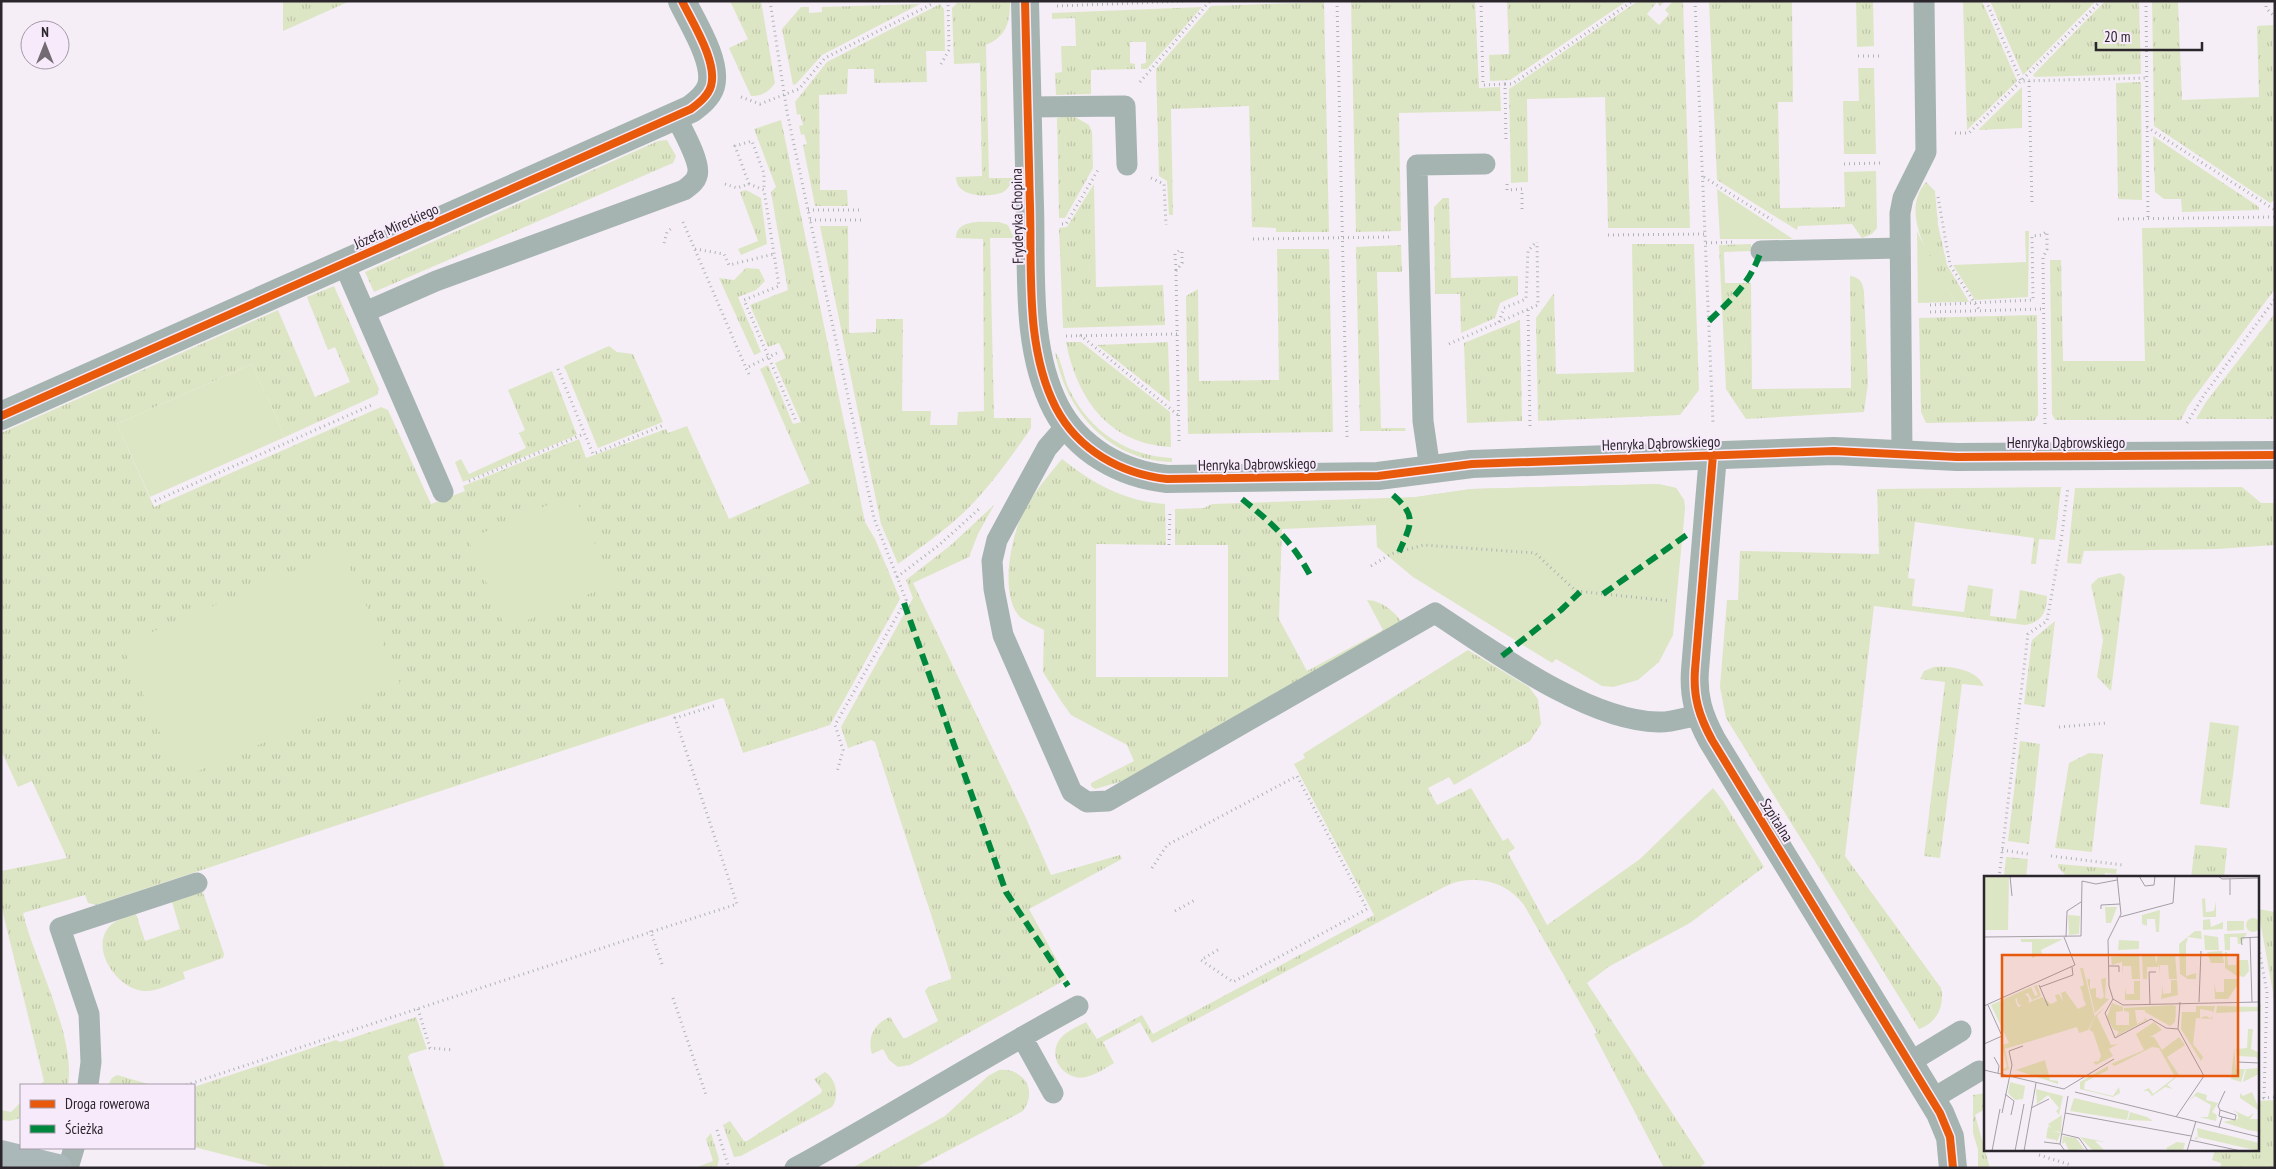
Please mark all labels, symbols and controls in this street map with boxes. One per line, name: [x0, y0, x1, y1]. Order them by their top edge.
north arrow: [20, 20, 70, 70]
scale bar: [2096, 20, 2202, 52]
text: N: [41, 23, 49, 41]
text: 20 m: [2104, 27, 2130, 46]
street label: Fryderyka Chopina: [1007, 168, 1027, 264]
street label: Józefa Mireckiego: [350, 199, 441, 254]
street label: Henryka Dąbrowskiego: [1601, 431, 1721, 455]
street label: Henryka Dąbrowskiego: [2007, 433, 2125, 452]
street label: Henryka Dąbrowskiego: [1198, 453, 1316, 475]
street label: Szpitalna: [1756, 795, 1798, 845]
inset map: [1984, 876, 2258, 1152]
legend: [20, 1084, 195, 1149]
text: Droga rowerowa: [65, 1094, 150, 1113]
text: Ścieżka: [65, 1119, 103, 1138]

